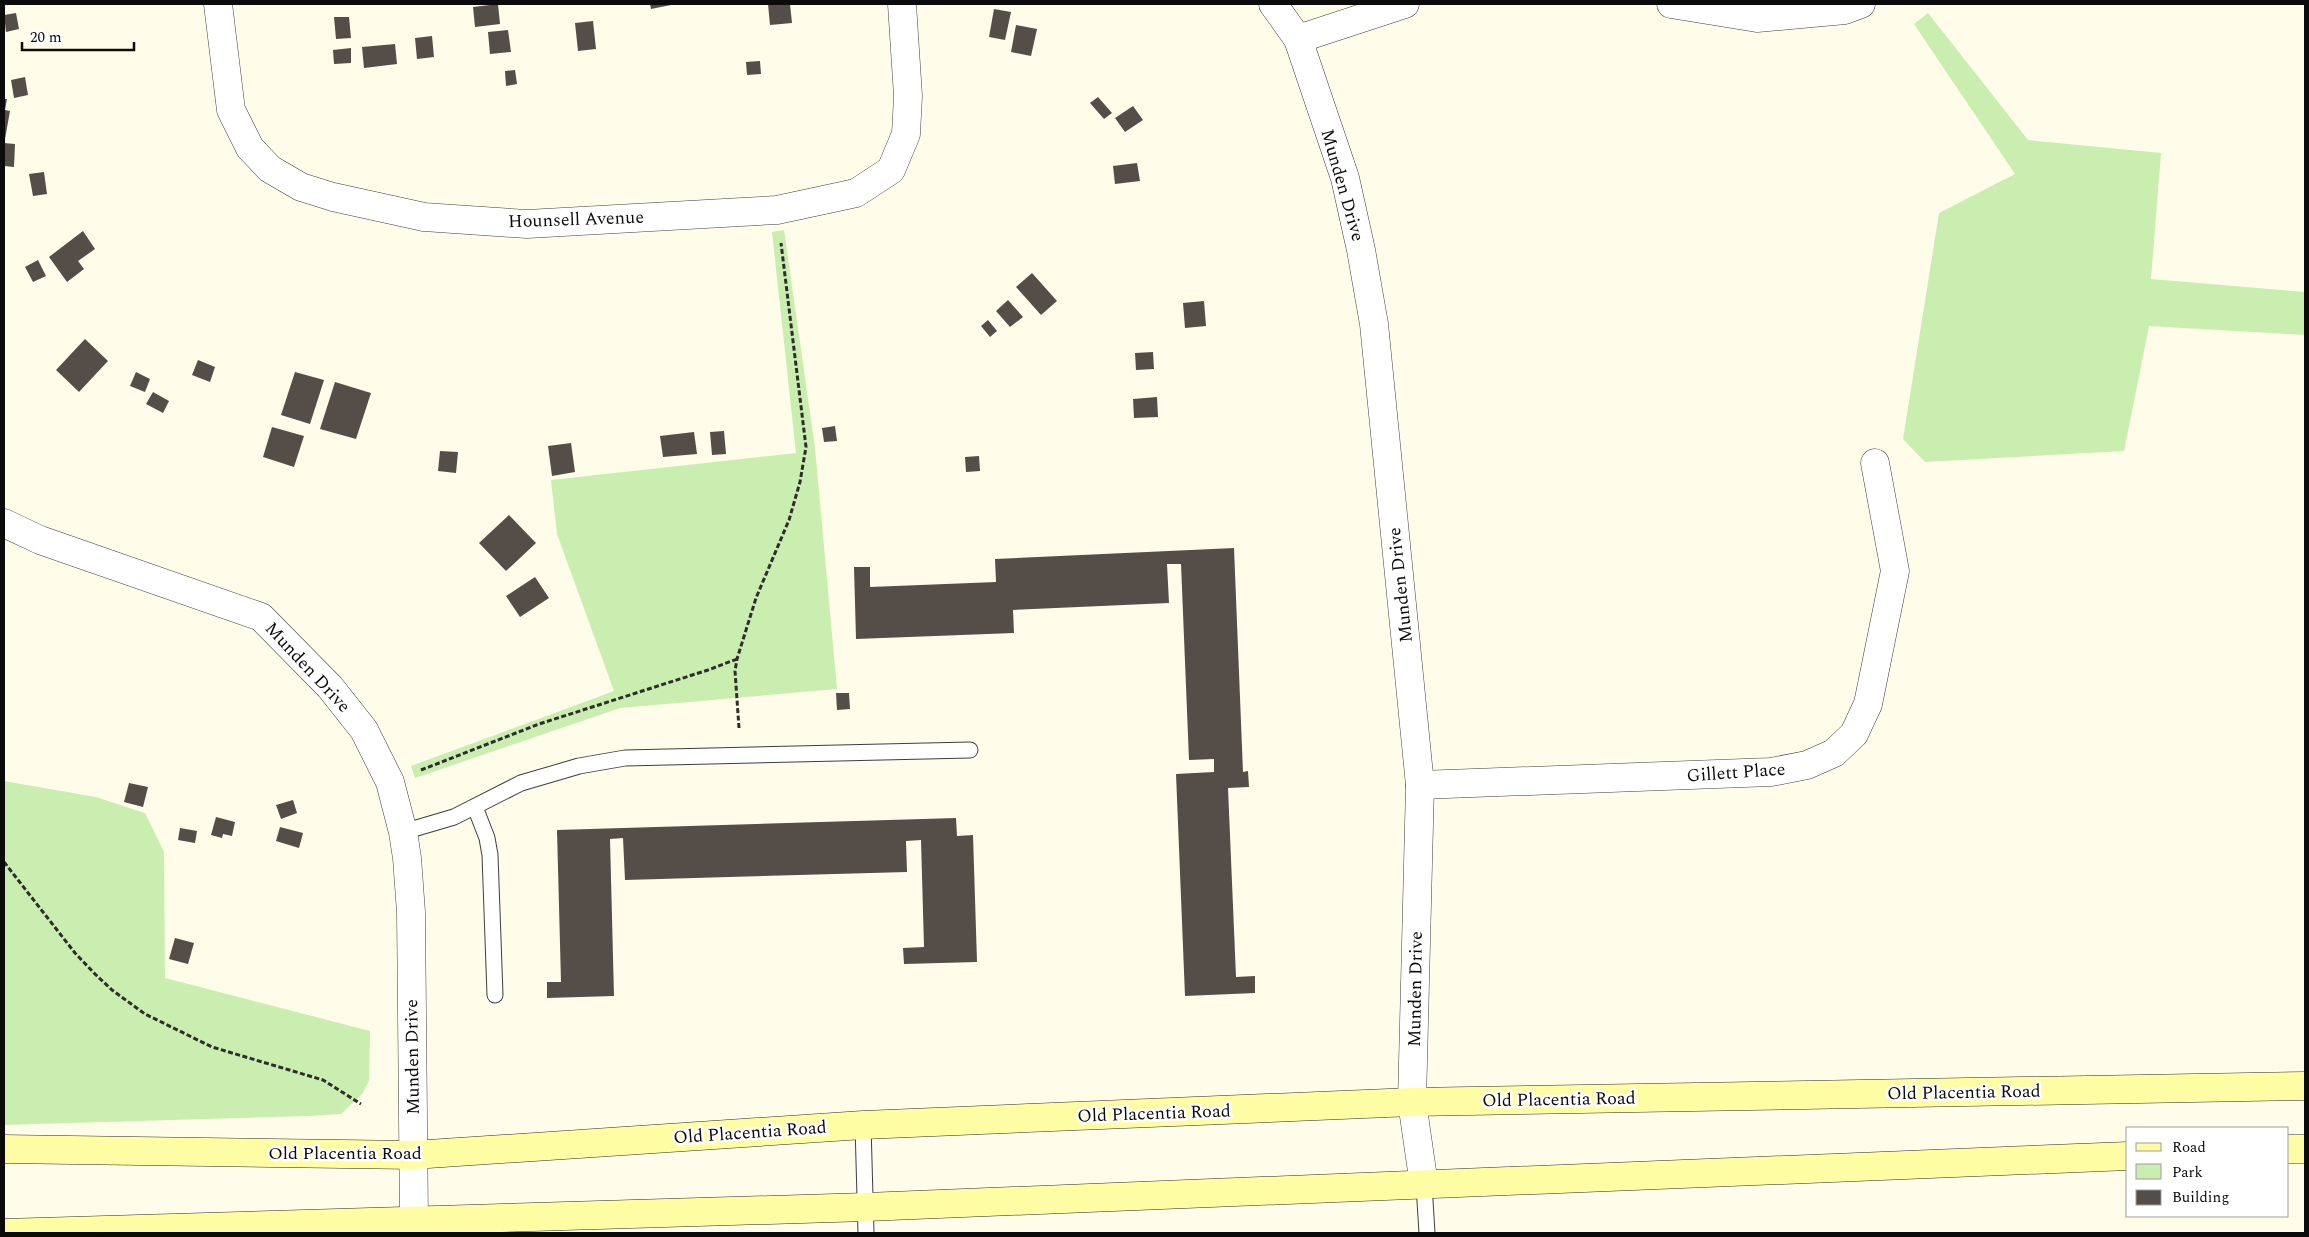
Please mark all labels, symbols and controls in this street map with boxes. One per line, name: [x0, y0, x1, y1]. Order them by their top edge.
scale bar: [22, 20, 135, 52]
text: 20 m: [30, 26, 62, 49]
street label: Munden Drive: [1314, 126, 1371, 244]
street label: Hounsell Avenue: [508, 204, 644, 235]
street label: Munden Drive: [1381, 526, 1420, 644]
street label: Munden Drive: [258, 616, 357, 719]
street label: Gillett Place: [1686, 756, 1786, 789]
street label: Munden Drive: [1401, 931, 1430, 1047]
street label: Munden Drive: [398, 999, 427, 1115]
street label: Old Placentia Road: [1887, 1078, 2041, 1107]
street label: Old Placentia Road: [1482, 1085, 1636, 1114]
street label: Old Placentia Road: [1077, 1097, 1231, 1130]
street label: Old Placentia Road: [672, 1114, 828, 1151]
legend: [2126, 1127, 2289, 1217]
text: Road: [2172, 1136, 2206, 1159]
street label: Old Placentia Road: [268, 1140, 422, 1167]
text: Park: [2172, 1161, 2203, 1184]
text: Building: [2172, 1186, 2229, 1209]

